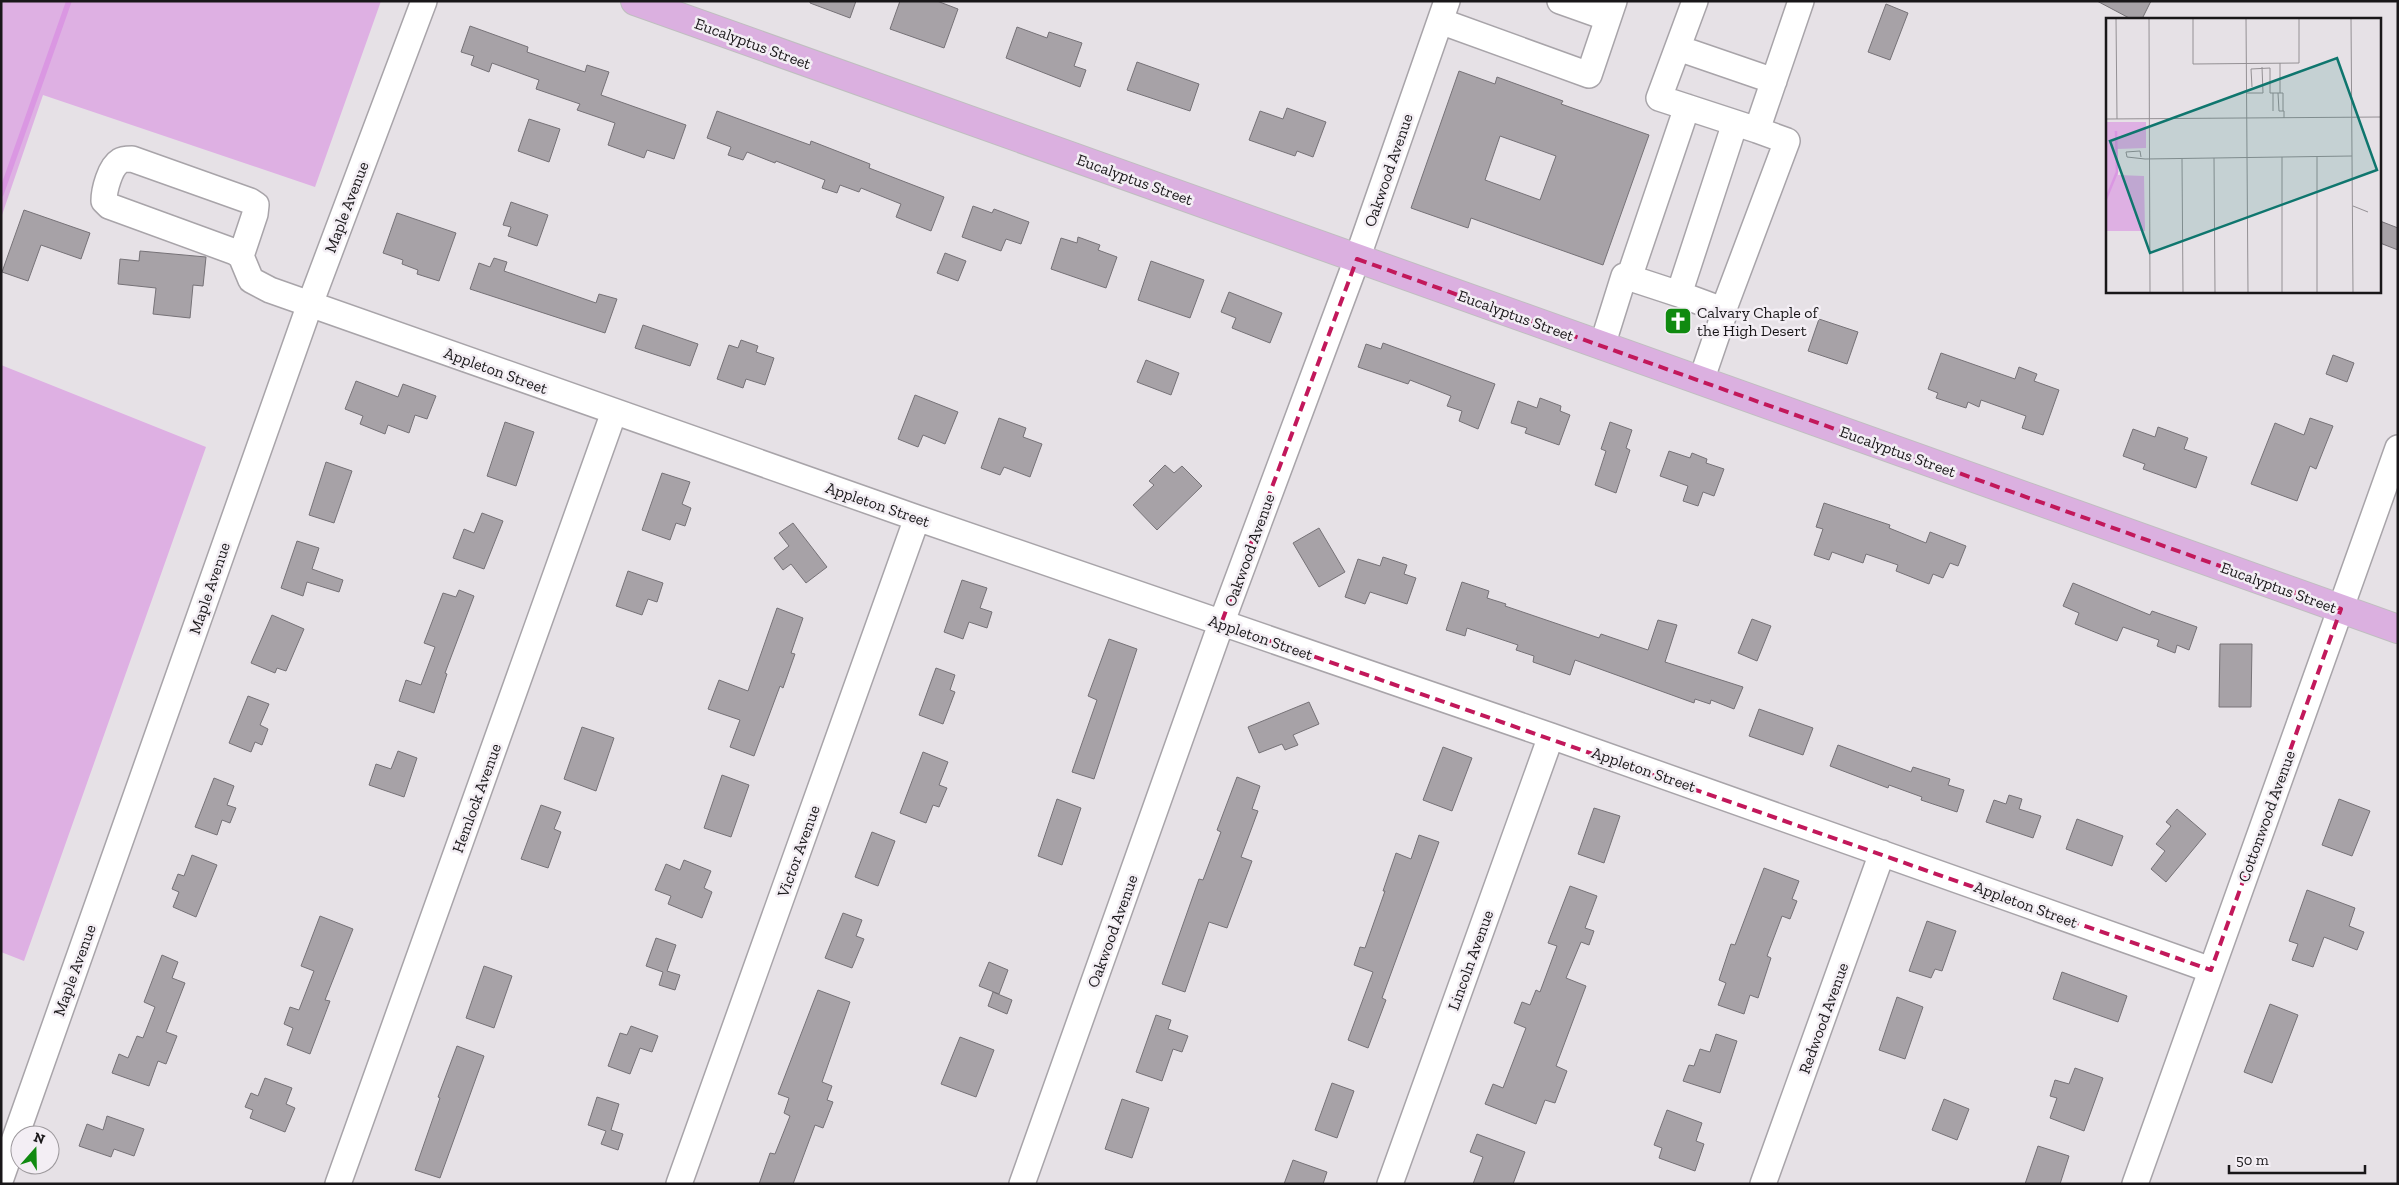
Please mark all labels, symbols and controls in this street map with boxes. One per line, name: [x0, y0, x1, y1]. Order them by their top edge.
street label: Eucalyptus Street: [692, 14, 814, 73]
inset map: [2106, 18, 2382, 292]
street label: Oakwood Avenue: [1360, 111, 1417, 229]
street label: Eucalyptus Street: [1074, 150, 1196, 209]
street label: Maple Avenue: [320, 159, 373, 255]
street label: Eucalyptus Street: [1455, 286, 1577, 345]
place label: Calvary Chaple of the High Desert: [1697, 303, 1820, 340]
church icon: Calvary Chaple of the High Desert: [1663, 306, 1693, 336]
street label: Appleton Street: [441, 343, 550, 398]
street label: Eucalyptus Street: [1837, 422, 1959, 481]
street label: Appleton Street: [823, 478, 932, 531]
street label: Oakwood Avenue: [1220, 491, 1279, 609]
street label: Maple Avenue: [185, 540, 234, 637]
street label: Eucalyptus Street: [2218, 558, 2340, 617]
street label: Appleton Street: [1206, 611, 1315, 664]
street label: Hemlock Avenue: [448, 741, 505, 855]
street label: Appleton Street: [1589, 743, 1698, 796]
street label: Cottonwood Avenue: [2234, 748, 2299, 885]
street label: Victor Avenue: [773, 803, 824, 901]
street label: Oakwood Avenue: [1083, 872, 1142, 990]
street label: Appleton Street: [1971, 877, 2080, 932]
street label: Lincoln Avenue: [1444, 907, 1497, 1013]
street label: Maple Avenue: [49, 922, 100, 1019]
street label: Redwood Avenue: [1795, 960, 1852, 1076]
north arrow: [10, 1125, 60, 1175]
text: N: [31, 1128, 48, 1148]
scale bar: [2229, 1142, 2365, 1174]
text: 50 m: [2236, 1151, 2269, 1169]

